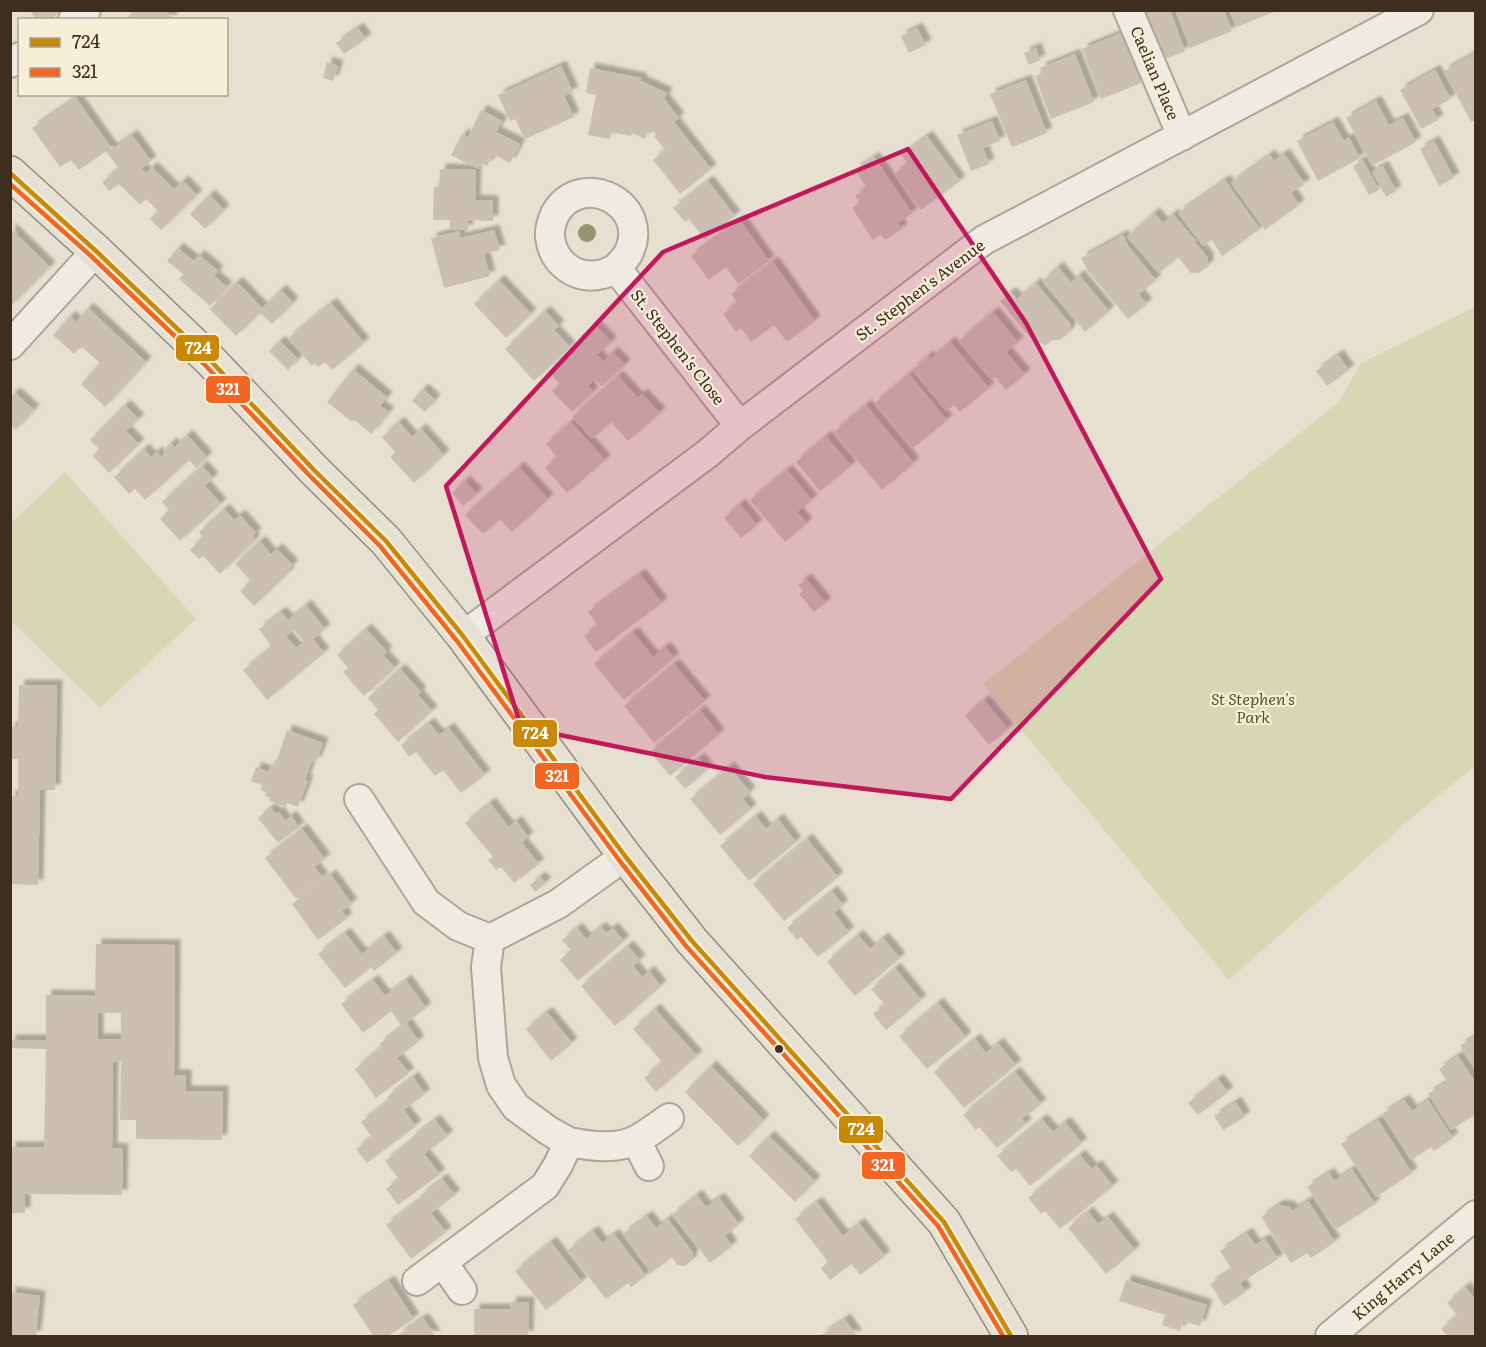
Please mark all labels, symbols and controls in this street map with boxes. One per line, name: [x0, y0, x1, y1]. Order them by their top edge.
legend: [18, 18, 228, 96]
street label: Caelian Place: [1125, 22, 1187, 123]
text: 724: [72, 27, 100, 54]
text: 321: [72, 57, 98, 84]
street label: St. Stephen's Avenue: [850, 233, 989, 346]
street label: St. Stephen's Close: [626, 283, 732, 409]
line badge: 724: [175, 334, 220, 362]
text: 724: [184, 335, 212, 359]
line badge: 321: [205, 375, 251, 404]
text: 321: [216, 376, 240, 400]
park label: St Stephen's Park: [1211, 686, 1295, 728]
line badge: 724: [512, 719, 558, 748]
text: 724: [521, 720, 549, 744]
line badge: 321: [534, 762, 580, 790]
text: 321: [545, 763, 569, 787]
unlabelled marker: [773, 1043, 785, 1055]
line badge: 724: [838, 1115, 884, 1144]
text: 724: [847, 1116, 875, 1140]
line badge: 321: [861, 1151, 906, 1180]
text: 321: [871, 1152, 895, 1176]
street label: King Harry Lane: [1346, 1225, 1459, 1325]

